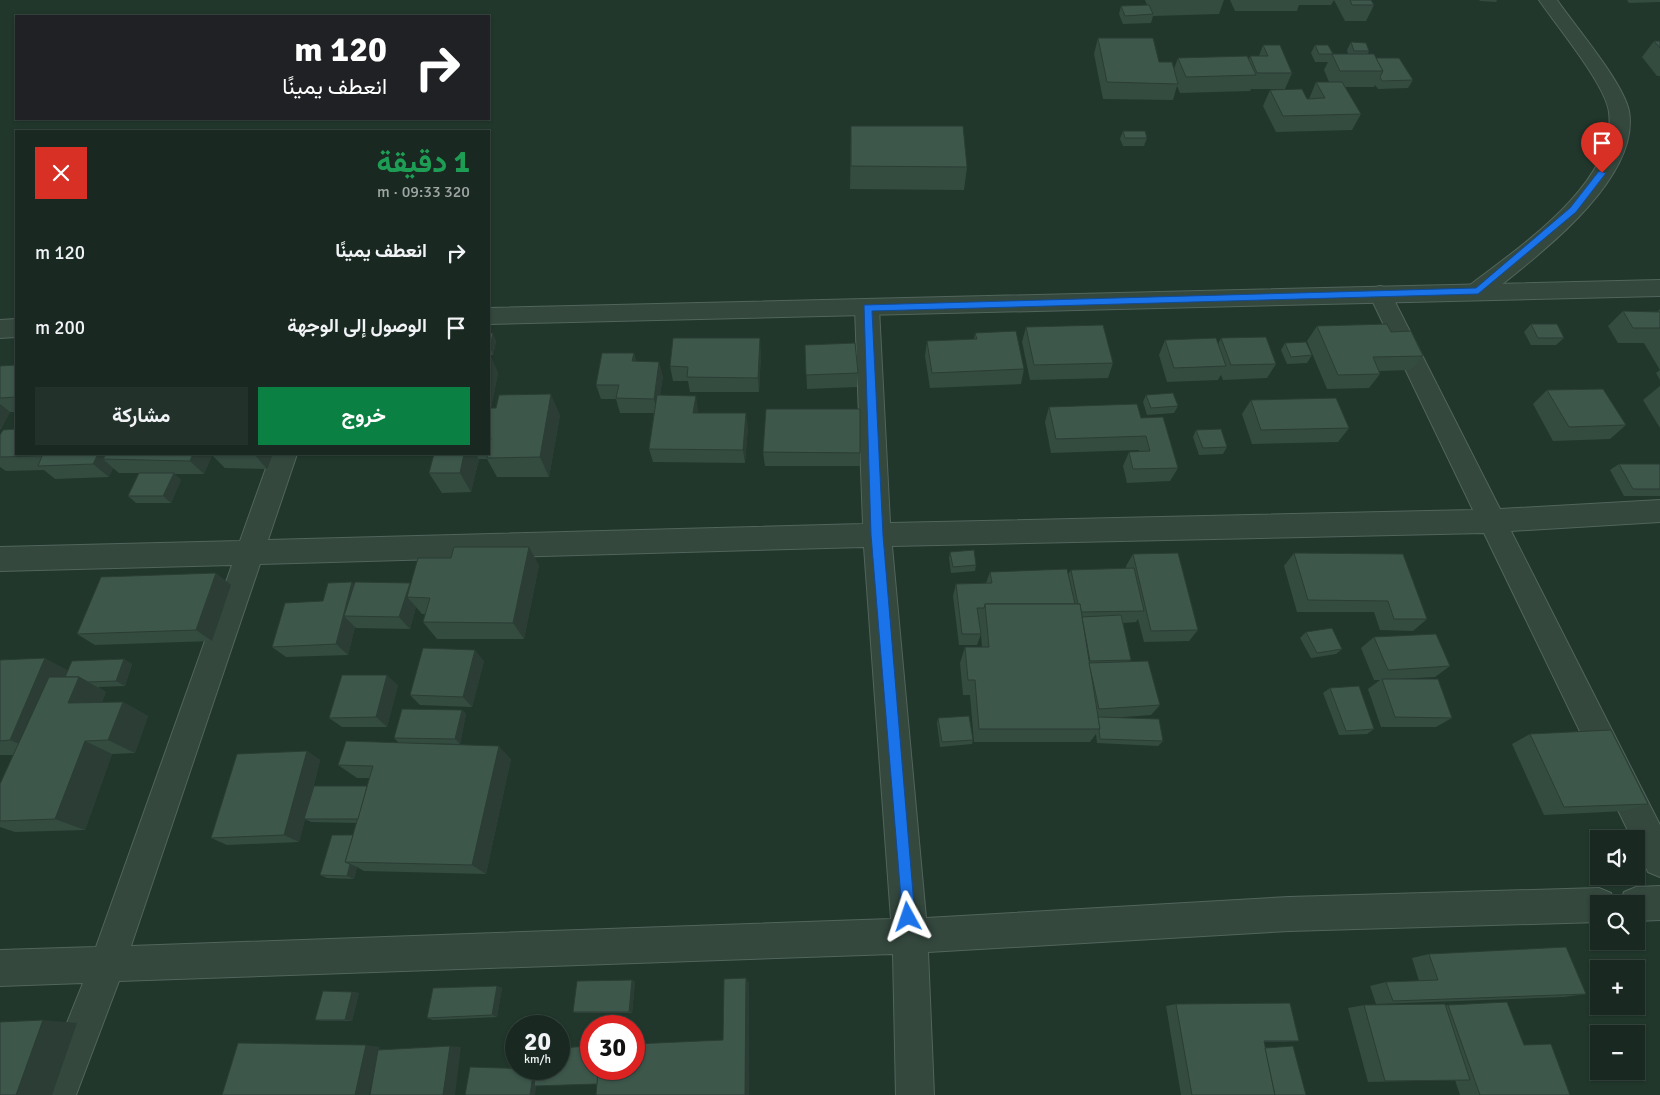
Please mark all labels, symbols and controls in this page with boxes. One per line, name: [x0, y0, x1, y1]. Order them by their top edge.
text: 120 m: [294, 28, 387, 71]
icon: right: [405, 35, 470, 100]
text: انعطف يمينًا: [282, 73, 387, 100]
pin: [1581, 122, 1623, 173]
icon: arrive: [1588, 129, 1616, 157]
text: 1 دقيقة: [376, 144, 470, 181]
button: close: [35, 147, 87, 199]
text: 320 m · 09:33: [377, 182, 470, 202]
text: انعطف يمينًا: [335, 239, 427, 263]
icon: right: [442, 239, 470, 267]
text: 120 m: [35, 241, 85, 265]
text: الوصول إلى الوجهة: [287, 314, 427, 338]
icon: arrive: [442, 314, 470, 342]
text: 200 m: [35, 316, 85, 340]
button: مشاركة: [35, 387, 248, 445]
button: خروج: [258, 387, 470, 445]
map controls: [1590, 830, 1645, 1080]
button: sound: [1590, 830, 1645, 885]
position arrow: [881, 890, 933, 942]
button: search: [1590, 895, 1645, 950]
button: +: [1590, 960, 1645, 1015]
speed limit sign: 30: [580, 1015, 645, 1080]
button: −: [1590, 1025, 1645, 1080]
text: 20: [524, 1026, 551, 1057]
text: km/h: [524, 1052, 551, 1067]

